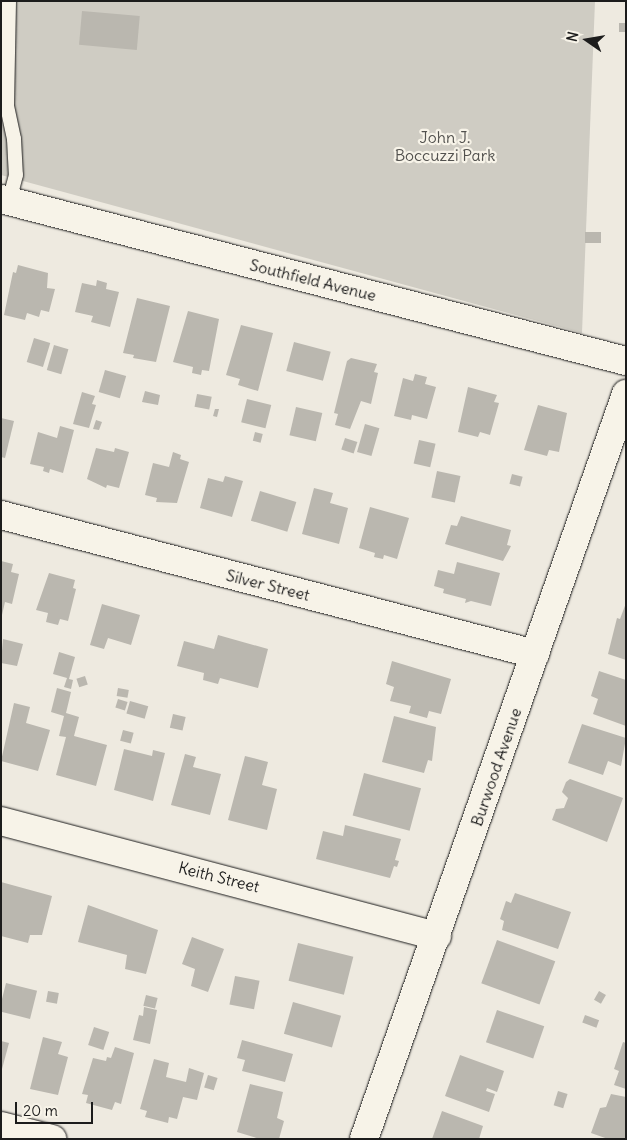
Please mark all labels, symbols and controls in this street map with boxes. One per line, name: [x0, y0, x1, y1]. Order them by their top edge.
north arrow: [562, 15, 612, 65]
text: N: [563, 30, 582, 43]
park label: John J. Boccuzzi Park: [395, 127, 495, 165]
street label: Southfield Avenue: [248, 255, 378, 305]
street label: Silver Street: [224, 565, 312, 605]
street label: Burwood Avenue: [467, 705, 525, 829]
street label: Keith Street: [176, 858, 262, 896]
scale bar: [18, 1092, 95, 1124]
text: 20 m: [23, 1101, 58, 1120]

